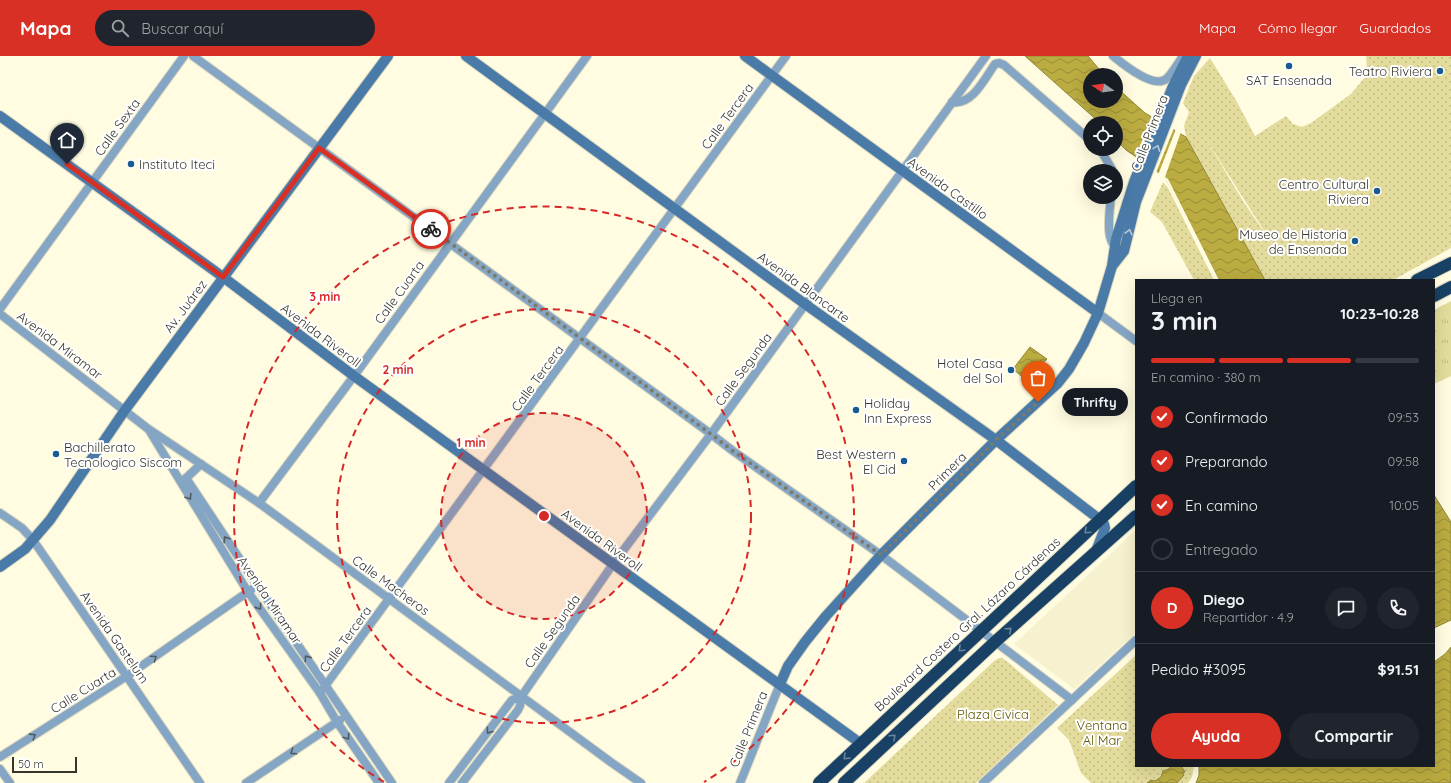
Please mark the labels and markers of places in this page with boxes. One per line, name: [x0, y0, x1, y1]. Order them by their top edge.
marker: SAT Ensenada: [1284, 61, 1294, 71]
place label: Teatro Riviera: [1349, 63, 1432, 79]
marker: Teatro Riviera: [1435, 66, 1445, 76]
place label: SAT Ensenada: [1246, 72, 1332, 88]
pin: [50, 123, 84, 164]
place label: Instituto Iteci: [139, 156, 215, 172]
marker: Instituto Iteci: [126, 159, 136, 169]
place label: Centro Cultural Riviera: [1279, 176, 1369, 207]
marker: Centro Cultural Riviera: [1372, 186, 1382, 196]
place label: Museo de Historia de Ensenada: [1239, 226, 1347, 257]
marker: Museo de Historia de Ensenada: [1350, 236, 1360, 246]
place label: Hotel Casa del Sol: [937, 355, 1003, 386]
pin: [1021, 361, 1055, 402]
marker: Hotel Casa del Sol: [1006, 365, 1016, 375]
callout: Thrifty: [1062, 388, 1128, 416]
place label: Holiday Inn Express: [864, 395, 932, 426]
marker: Holiday Inn Express: [851, 405, 861, 415]
place label: Bachillerato Tecnologico Siscom: [64, 439, 182, 470]
place label: Best Western El Cid: [816, 446, 896, 477]
marker: Bachillerato Tecnologico Siscom: [51, 449, 61, 459]
marker: Best Western El Cid: [899, 456, 909, 466]
centre of rings: [537, 509, 551, 523]

